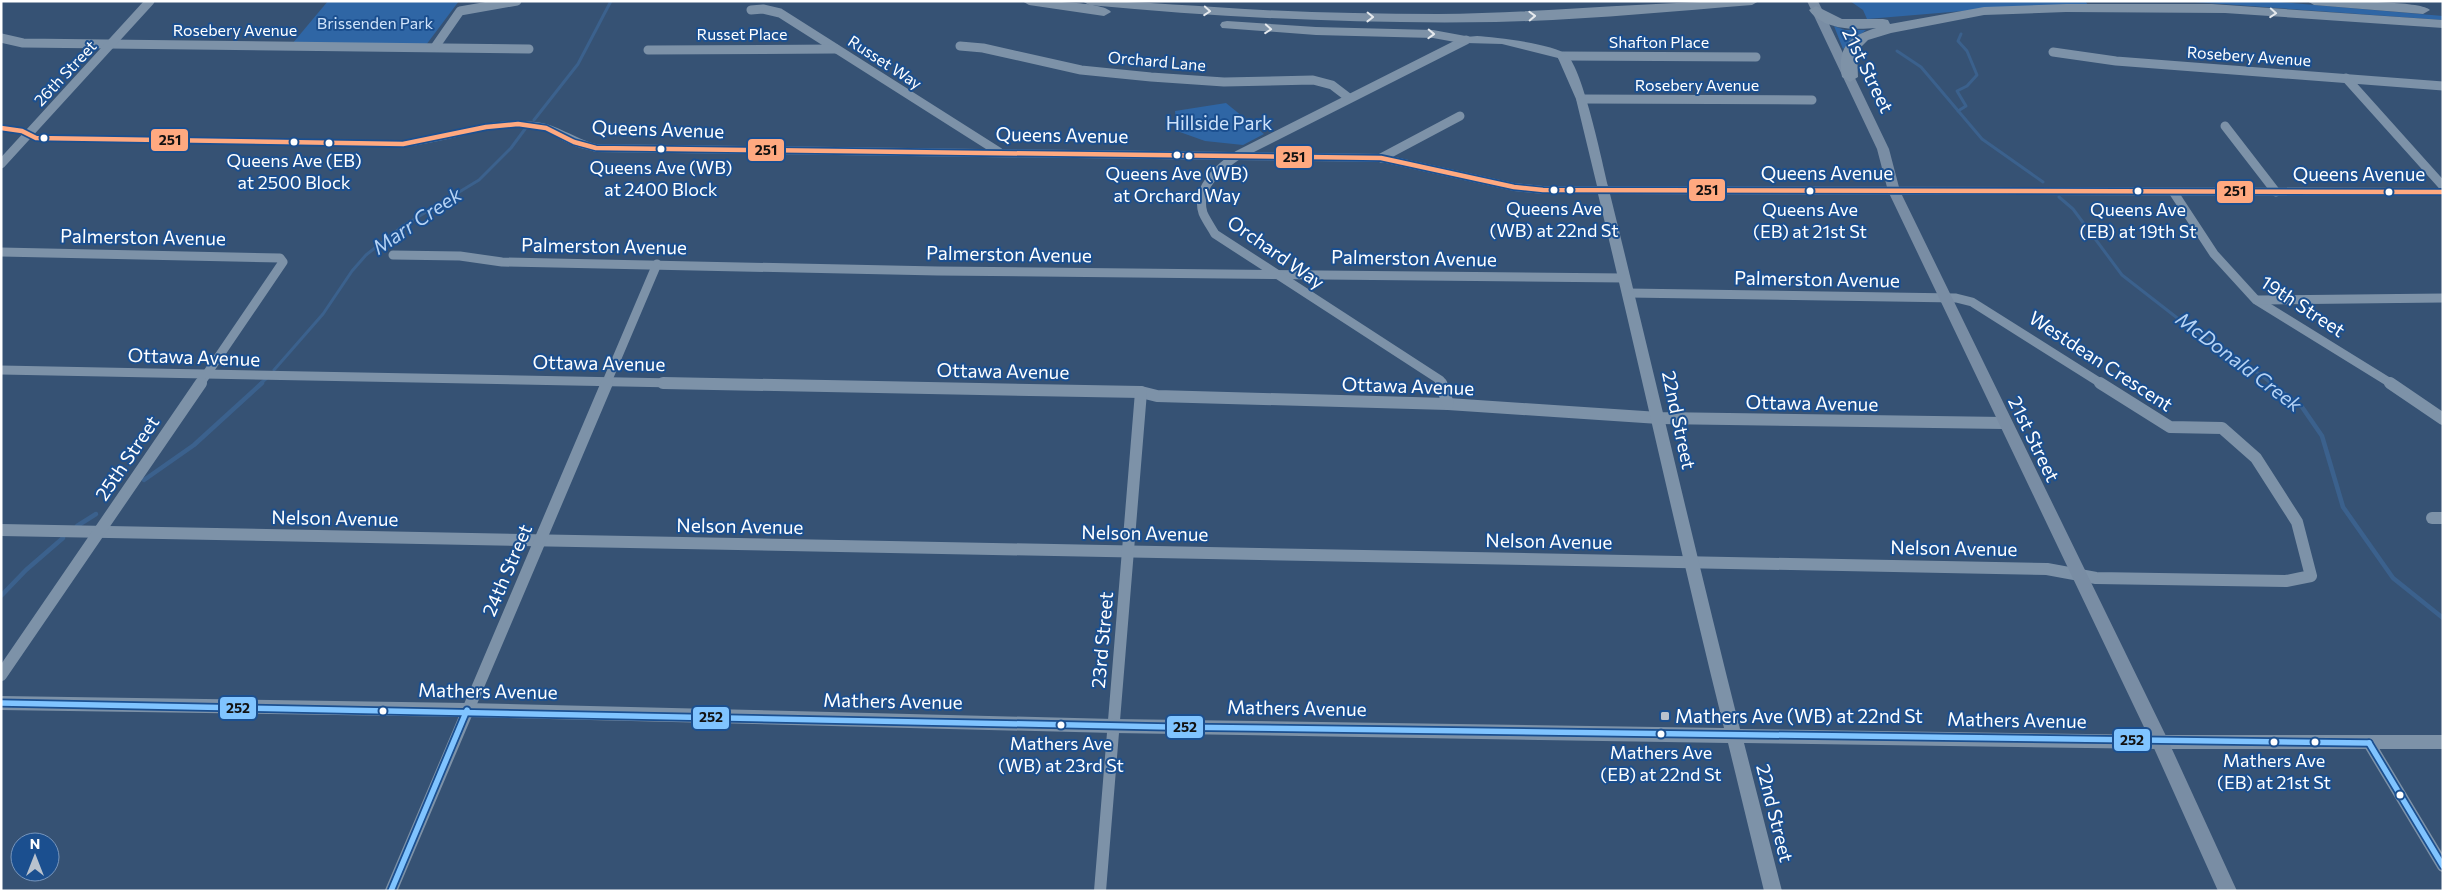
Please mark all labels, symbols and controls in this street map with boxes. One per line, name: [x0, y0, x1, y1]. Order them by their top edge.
one-way arrow: [1204, 6, 1212, 17]
one-way arrow: [2269, 7, 2277, 18]
one-way arrow: [1528, 10, 1536, 21]
one-way arrow: [1366, 12, 1374, 22]
park label: Brissenden Park: [317, 13, 434, 32]
street label: Rosebery Avenue: [173, 20, 297, 39]
one-way arrow: [1265, 23, 1273, 34]
street label: 21st Street: [1838, 23, 1899, 117]
street label: Russet Place: [697, 24, 787, 43]
one-way arrow: [1427, 29, 1435, 40]
street label: Russet Way: [845, 31, 926, 92]
street label: Shafton Place: [1609, 32, 1709, 51]
street label: 26th Street: [30, 36, 100, 109]
street label: Rosebery Avenue: [2186, 42, 2312, 69]
street label: Orchard Lane: [1107, 47, 1207, 74]
street label: Rosebery Avenue: [1635, 75, 1759, 94]
park label: Hillside Park: [1166, 111, 1272, 134]
street label: Queens Avenue: [591, 115, 725, 142]
street label: Queens Avenue: [995, 122, 1129, 147]
line badge: 251: [150, 128, 189, 152]
text: 251: [159, 131, 181, 148]
unlabelled marker: [39, 133, 49, 143]
marker: Queens Ave (EB) at 2500 Block: [289, 137, 299, 147]
unlabelled marker: [324, 138, 334, 148]
line badge: 251: [747, 138, 785, 162]
text: 251: [755, 141, 777, 158]
marker: Queens Ave (WB) at 2400 Block: [656, 144, 666, 154]
line badge: 251: [1275, 145, 1313, 169]
text: 251: [1283, 148, 1305, 165]
place label: Queens Ave (EB) at 2500 Block: [226, 149, 362, 193]
marker: Queens Ave (WB) at Orchard Way: [1172, 150, 1182, 160]
unlabelled marker: [1184, 151, 1194, 161]
place label: Queens Ave (WB) at 2400 Block: [590, 156, 732, 200]
street label: Queens Avenue: [1761, 161, 1893, 184]
place label: Queens Ave (WB) at Orchard Way: [1106, 162, 1248, 206]
street label: Queens Avenue: [2293, 162, 2425, 185]
line badge: 251: [1688, 178, 1726, 202]
line badge: 251: [2216, 180, 2254, 204]
water label: Marr Creek: [367, 181, 467, 259]
text: 251: [1696, 181, 1718, 198]
text: 251: [2224, 182, 2246, 199]
marker: Queens Ave (WB) at 22nd St: [1549, 185, 1559, 195]
unlabelled marker: [1565, 185, 1575, 195]
marker: Queens Ave (EB) at 21st St: [1805, 186, 1815, 196]
marker: Queens Ave (EB) at 19th St: [2133, 186, 2143, 196]
unlabelled marker: [2384, 187, 2394, 197]
place label: Queens Ave (WB) at 22nd St: [1489, 197, 1619, 241]
place label: Queens Ave (EB) at 21st St: [1753, 198, 1867, 242]
place label: Queens Ave (EB) at 19th St: [2079, 198, 2197, 242]
street label: Orchard Way: [1223, 210, 1329, 293]
street label: Palmerston Avenue: [60, 224, 226, 249]
street label: Palmerston Avenue: [521, 233, 687, 258]
street label: Palmerston Avenue: [926, 241, 1092, 266]
street label: Palmerston Avenue: [1331, 245, 1497, 270]
street label: Palmerston Avenue: [1734, 266, 1900, 291]
street label: 19th Street: [2257, 270, 2350, 341]
street label: Westdean Crescent: [2025, 306, 2178, 416]
water label: McDonald Creek: [2172, 306, 2308, 417]
street label: Ottawa Avenue: [127, 343, 261, 370]
street label: Ottawa Avenue: [532, 350, 666, 375]
street label: Ottawa Avenue: [936, 358, 1070, 383]
street label: 22nd Street: [1658, 368, 1701, 472]
street label: Ottawa Avenue: [1341, 372, 1475, 399]
street label: Ottawa Avenue: [1745, 390, 1879, 415]
street label: 21st Street: [2004, 392, 2065, 486]
street label: 25th Street: [90, 411, 163, 505]
street label: Nelson Avenue: [271, 505, 399, 530]
street label: Nelson Avenue: [676, 513, 804, 538]
street label: 24th Street: [477, 520, 536, 619]
street label: Nelson Avenue: [1081, 520, 1209, 545]
street label: Nelson Avenue: [1485, 528, 1613, 553]
street label: Nelson Avenue: [1890, 535, 2018, 560]
street label: 23rd Street: [1086, 590, 1117, 689]
street label: Mathers Avenue: [418, 678, 558, 703]
street label: Mathers Avenue: [823, 688, 963, 713]
street label: Mathers Avenue: [1227, 695, 1367, 720]
line badge: 252: [219, 696, 257, 720]
text: 252: [226, 699, 250, 716]
place label: Mathers Ave (WB) at 22nd St: [1675, 704, 1923, 727]
unlabelled marker: [378, 706, 388, 716]
line badge: 252: [692, 706, 730, 730]
street label: Mathers Avenue: [1947, 707, 2087, 732]
text: 252: [699, 708, 723, 725]
marker: Mathers Ave (WB) at 22nd St: [1659, 710, 1671, 722]
line badge: 252: [1166, 715, 1204, 739]
text: 252: [1173, 718, 1197, 735]
marker: Mathers Ave (WB) at 23rd St: [1056, 720, 1066, 730]
line badge: 252: [2113, 728, 2151, 752]
marker: Mathers Ave (EB) at 22nd St: [1656, 729, 1666, 739]
text: 252: [2120, 731, 2144, 748]
place label: Mathers Ave (WB) at 23rd St: [998, 732, 1124, 776]
marker: Mathers Ave (EB) at 21st St: [2269, 737, 2279, 747]
unlabelled marker: [2310, 737, 2320, 747]
place label: Mathers Ave (EB) at 22nd St: [1600, 741, 1722, 785]
place label: Mathers Ave (EB) at 21st St: [2217, 749, 2331, 793]
street label: 22nd Street: [1752, 761, 1799, 865]
unlabelled marker: [2395, 790, 2405, 800]
north arrow: [10, 832, 60, 882]
text: N: [30, 835, 40, 852]

